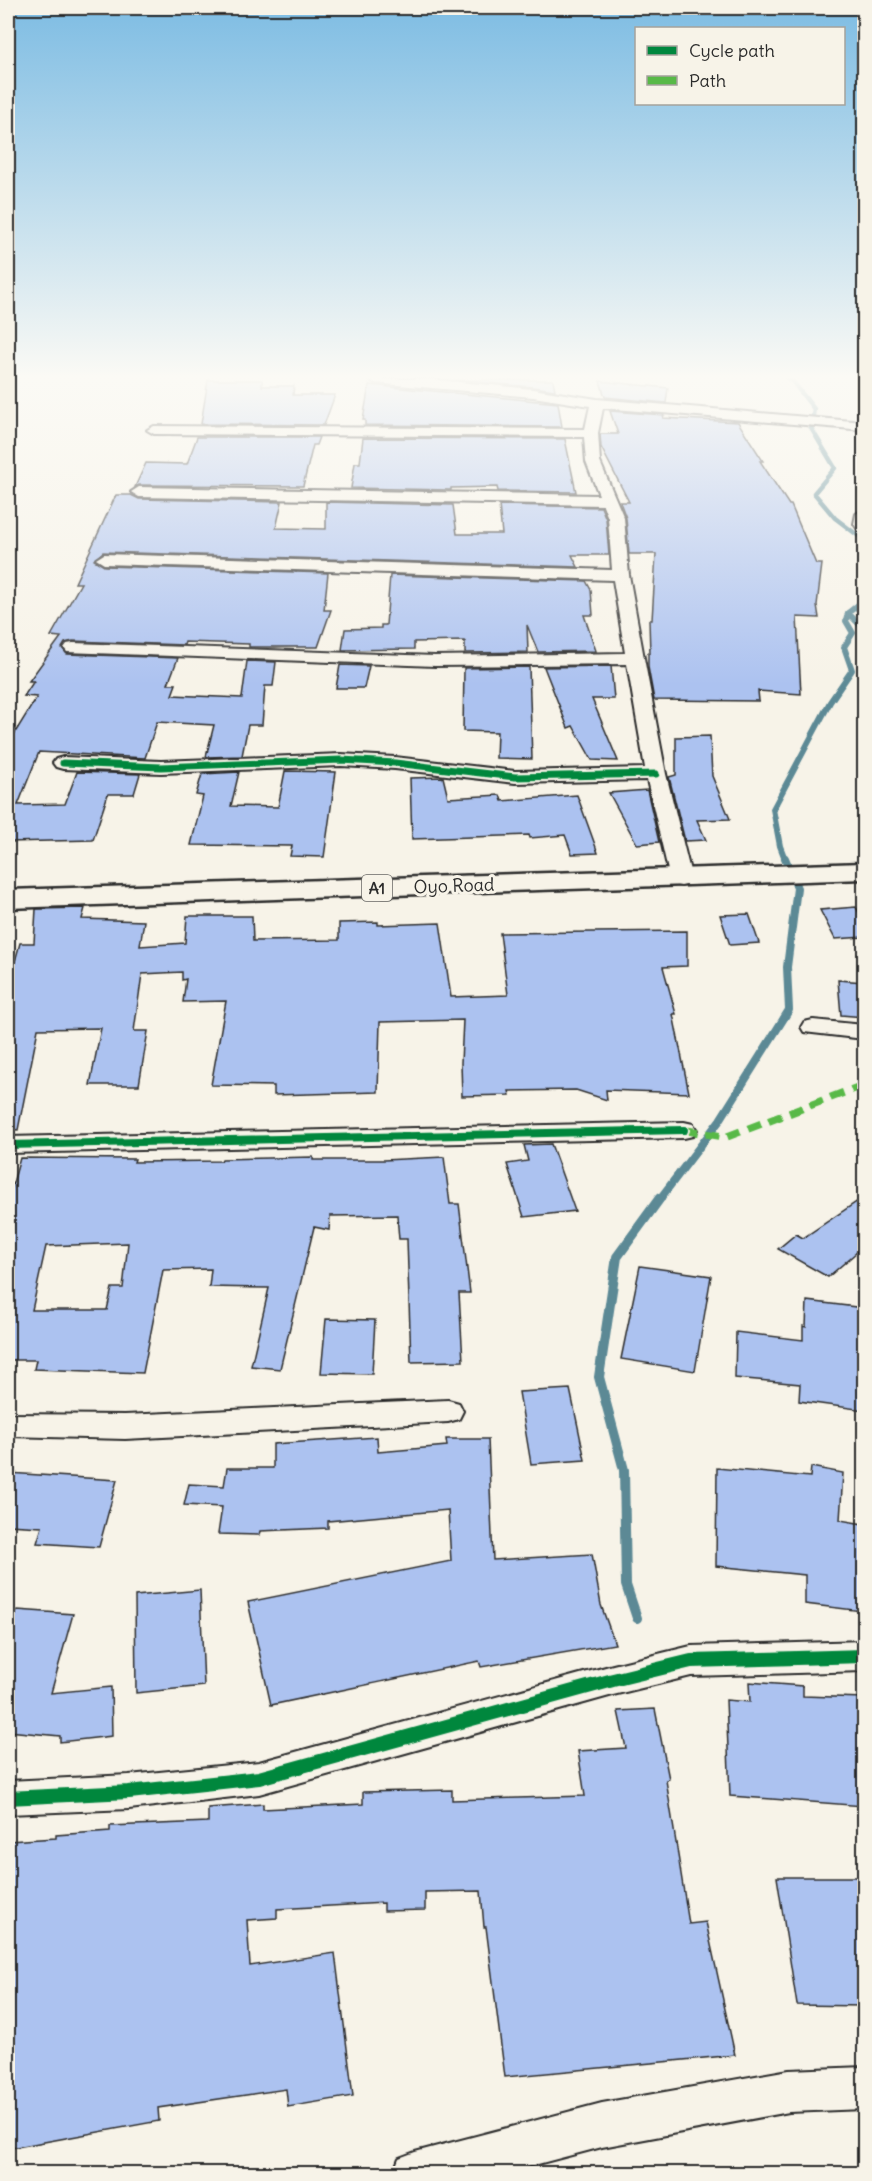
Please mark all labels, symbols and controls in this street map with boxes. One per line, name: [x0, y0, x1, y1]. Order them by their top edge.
legend: [635, 27, 845, 105]
text: Cycle path: [689, 39, 775, 62]
text: Path: [689, 69, 726, 92]
street label: Oyo Road: [413, 873, 495, 898]
road number: A1: [362, 875, 392, 901]

